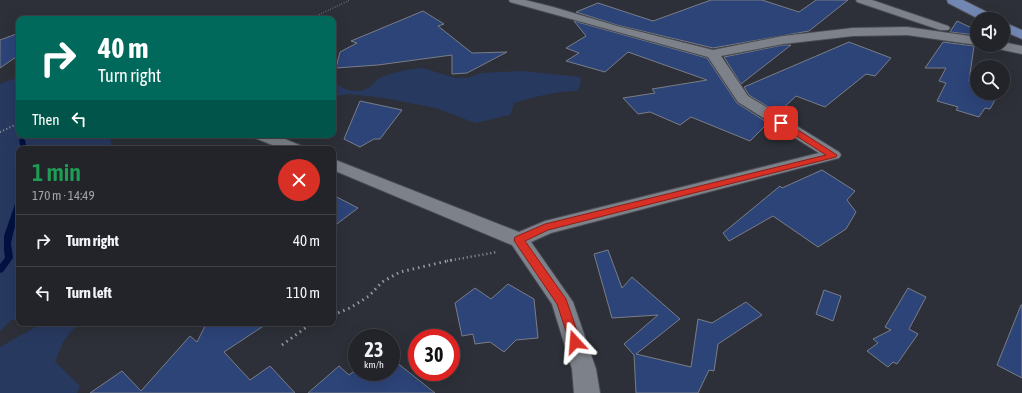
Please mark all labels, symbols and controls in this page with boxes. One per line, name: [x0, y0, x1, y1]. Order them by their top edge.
map controls: [970, 12, 1010, 100]
button: sound: [970, 12, 1010, 52]
icon: right: [32, 32, 84, 84]
text: 40 m: [98, 32, 148, 64]
button: search: [970, 60, 1010, 100]
text: Turn right: [98, 65, 161, 86]
pin: [764, 106, 798, 140]
icon: left: [68, 108, 90, 130]
text: Then: [32, 111, 60, 128]
icon: arrive: [770, 112, 792, 134]
text: 1 min: [32, 159, 81, 186]
button: close: [278, 159, 320, 201]
text: 170 m · 14:49: [32, 188, 95, 203]
icon: right: [32, 230, 54, 252]
text: Turn right: [66, 232, 119, 249]
text: 40 m: [293, 232, 320, 249]
icon: left: [32, 282, 54, 304]
text: Turn left: [66, 284, 112, 301]
text: 110 m: [286, 284, 320, 301]
position arrow: [554, 321, 596, 363]
speed limit sign: 30: [408, 329, 460, 381]
text: 23: [365, 338, 383, 361]
text: km/h: [364, 359, 384, 370]

